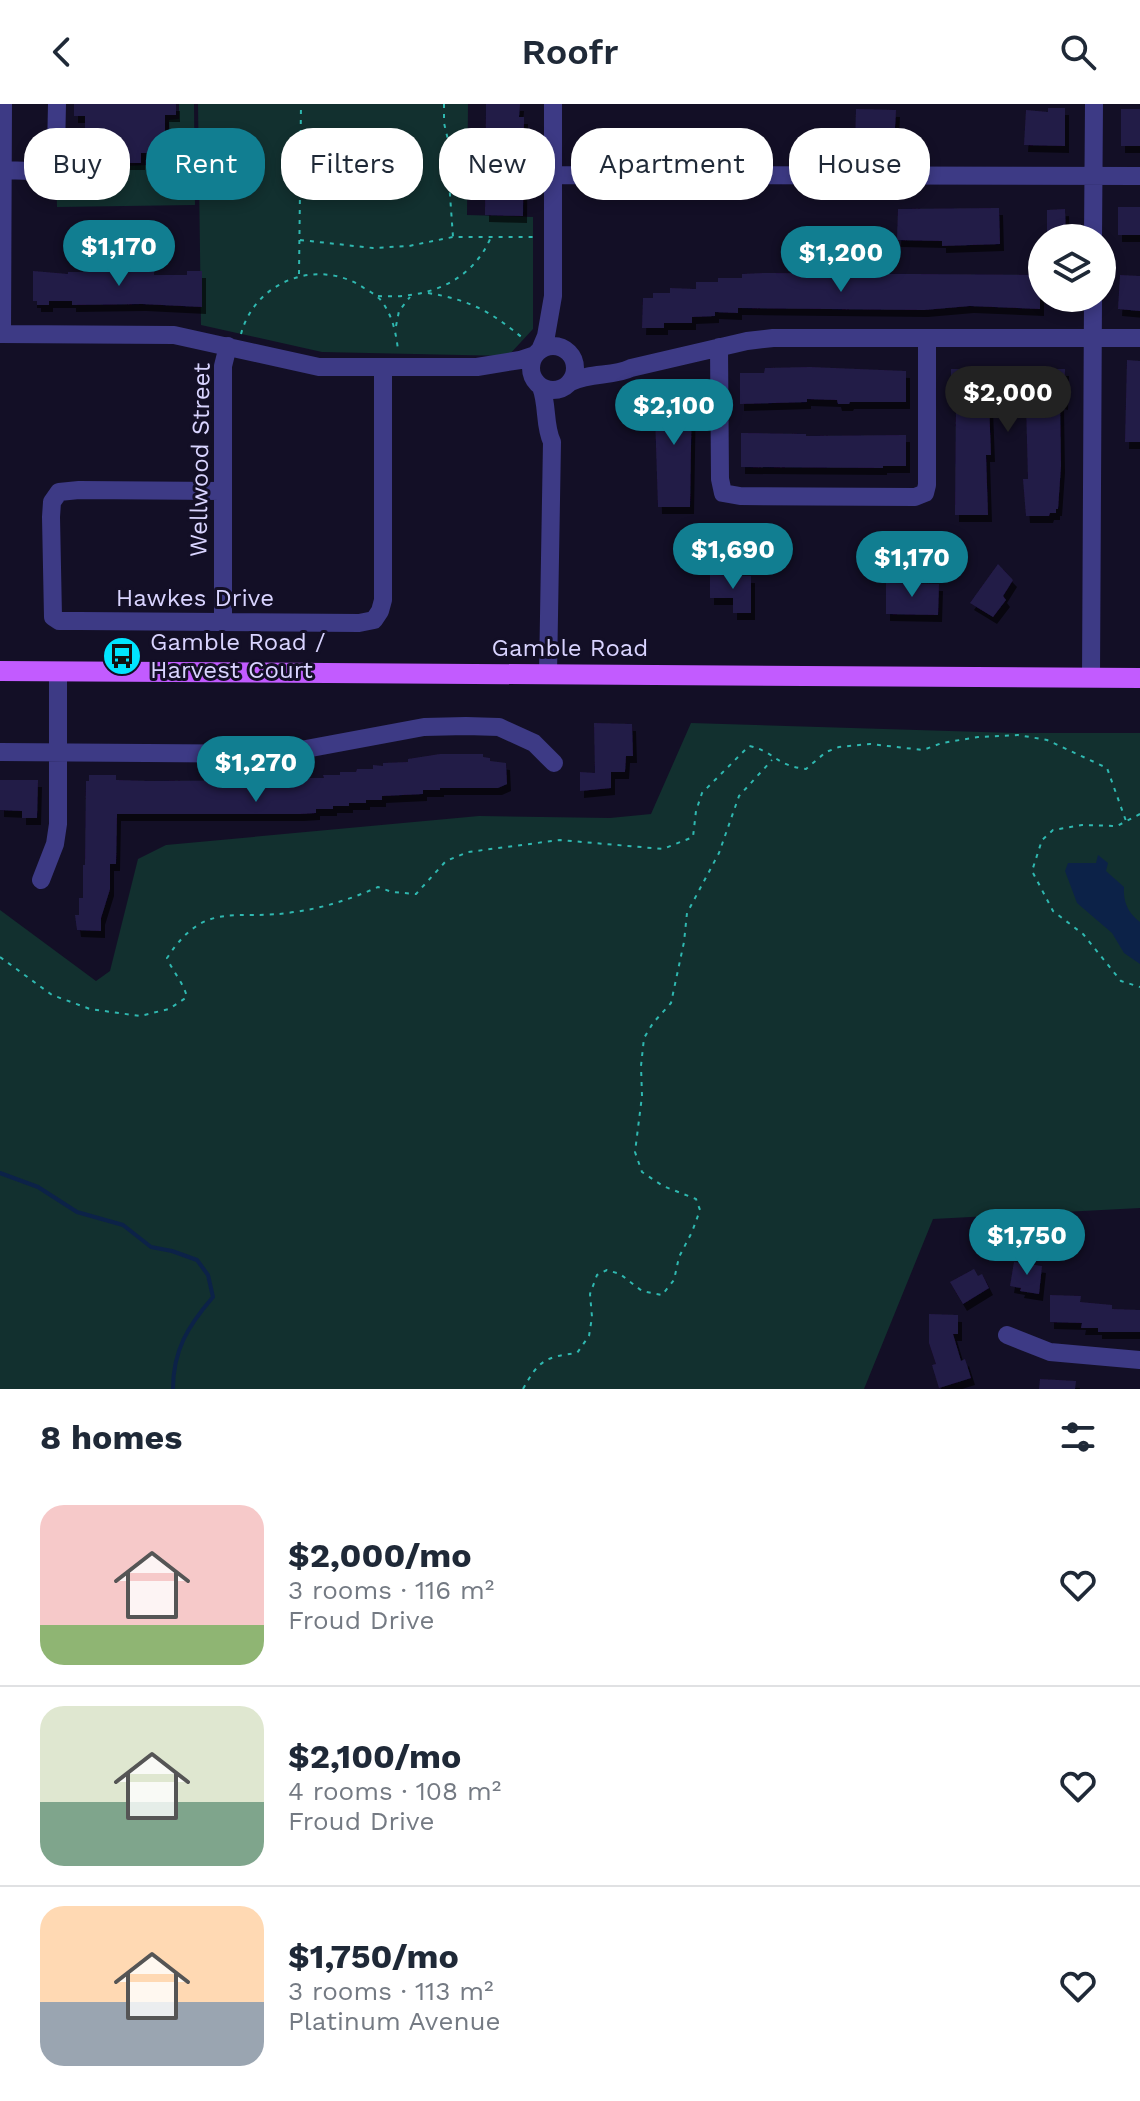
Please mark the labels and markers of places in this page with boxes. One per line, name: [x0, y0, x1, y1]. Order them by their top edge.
pin: $1,170: [54, 220, 184, 288]
pin: $1,200: [776, 226, 906, 294]
pin: $2,000: [943, 366, 1073, 434]
pin: $2,100: [609, 379, 739, 447]
pin: $1,690: [668, 523, 798, 591]
pin: $1,170: [847, 531, 977, 599]
place label: Gamble Road / Harvest Court: [150, 628, 326, 684]
bus stop icon: Gamble Road / Harvest Court: [101, 635, 143, 677]
pin: $1,270: [191, 736, 321, 804]
pin: $1,750: [962, 1209, 1092, 1277]

